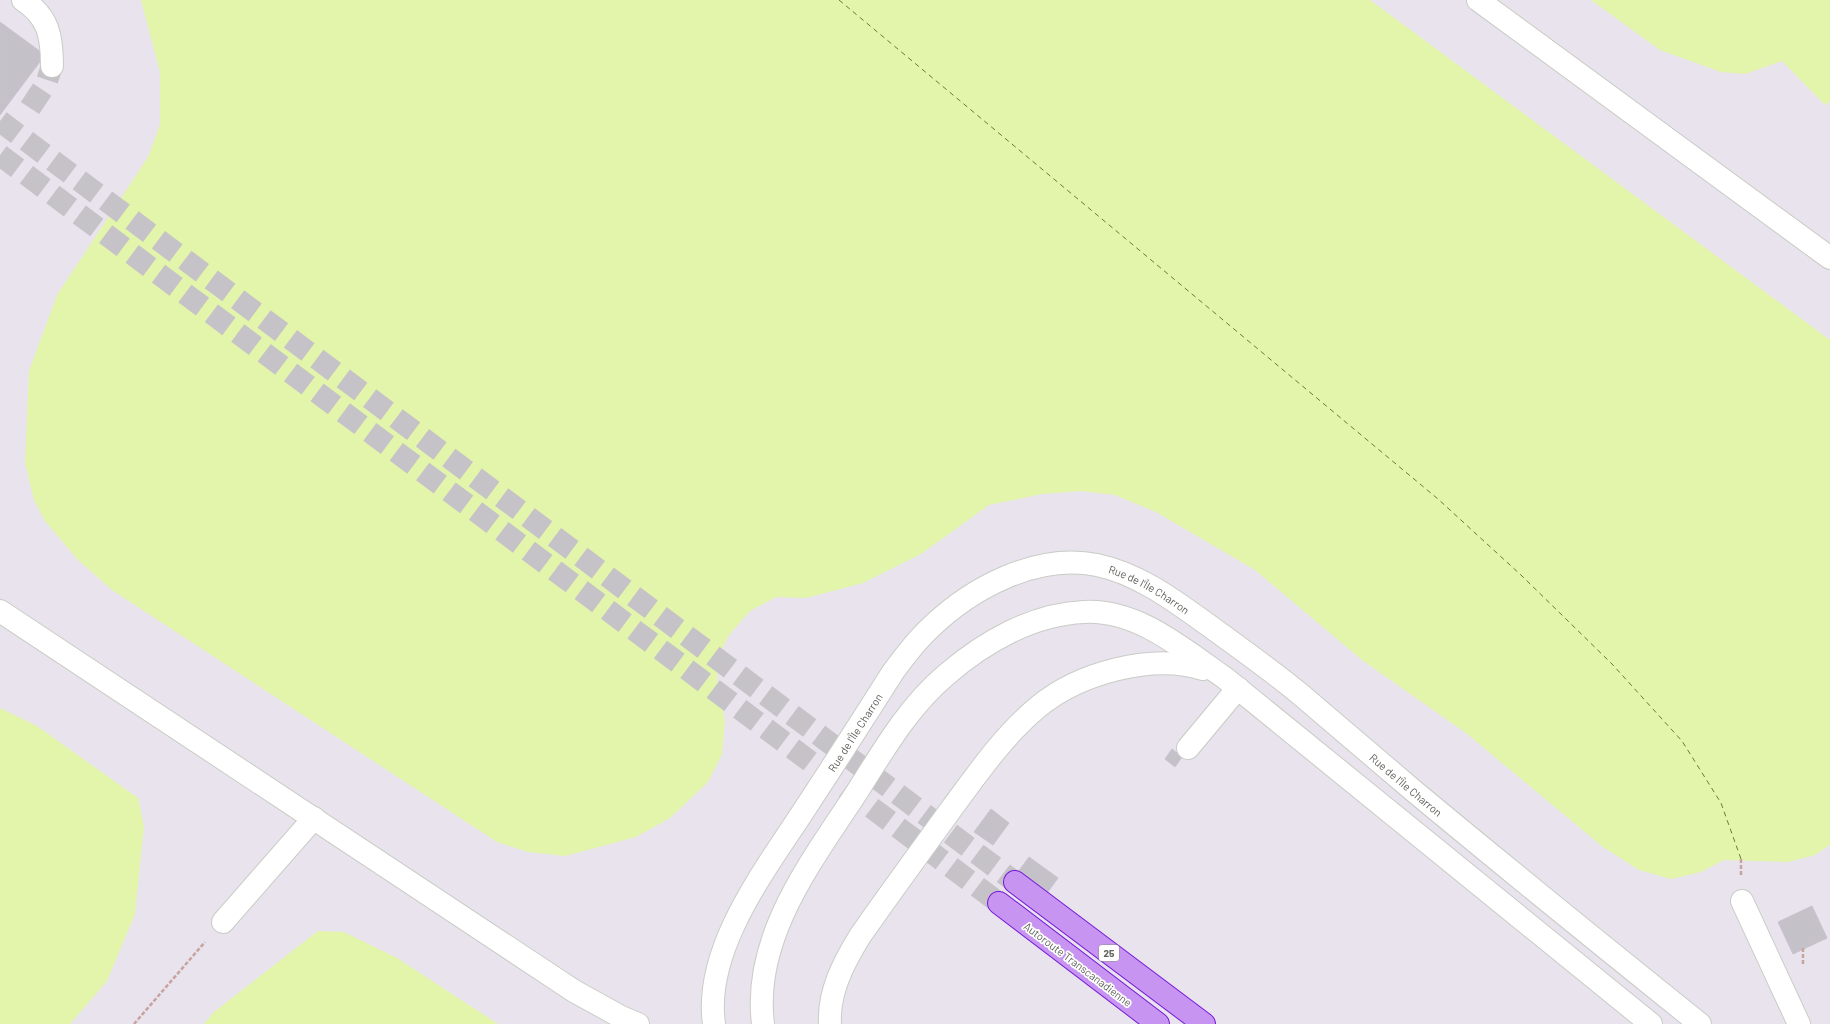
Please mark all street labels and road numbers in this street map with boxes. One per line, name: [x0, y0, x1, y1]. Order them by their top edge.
street label: Rue de l'Île Charron: [1107, 562, 1192, 616]
street label: Rue de l'Île Charron: [825, 691, 884, 774]
street label: Rue de l'Île Charron: [1368, 750, 1445, 819]
street label: Autoroute Transcanadienne: [1021, 919, 1135, 1009]
road number: 25: [1099, 945, 1119, 961]

